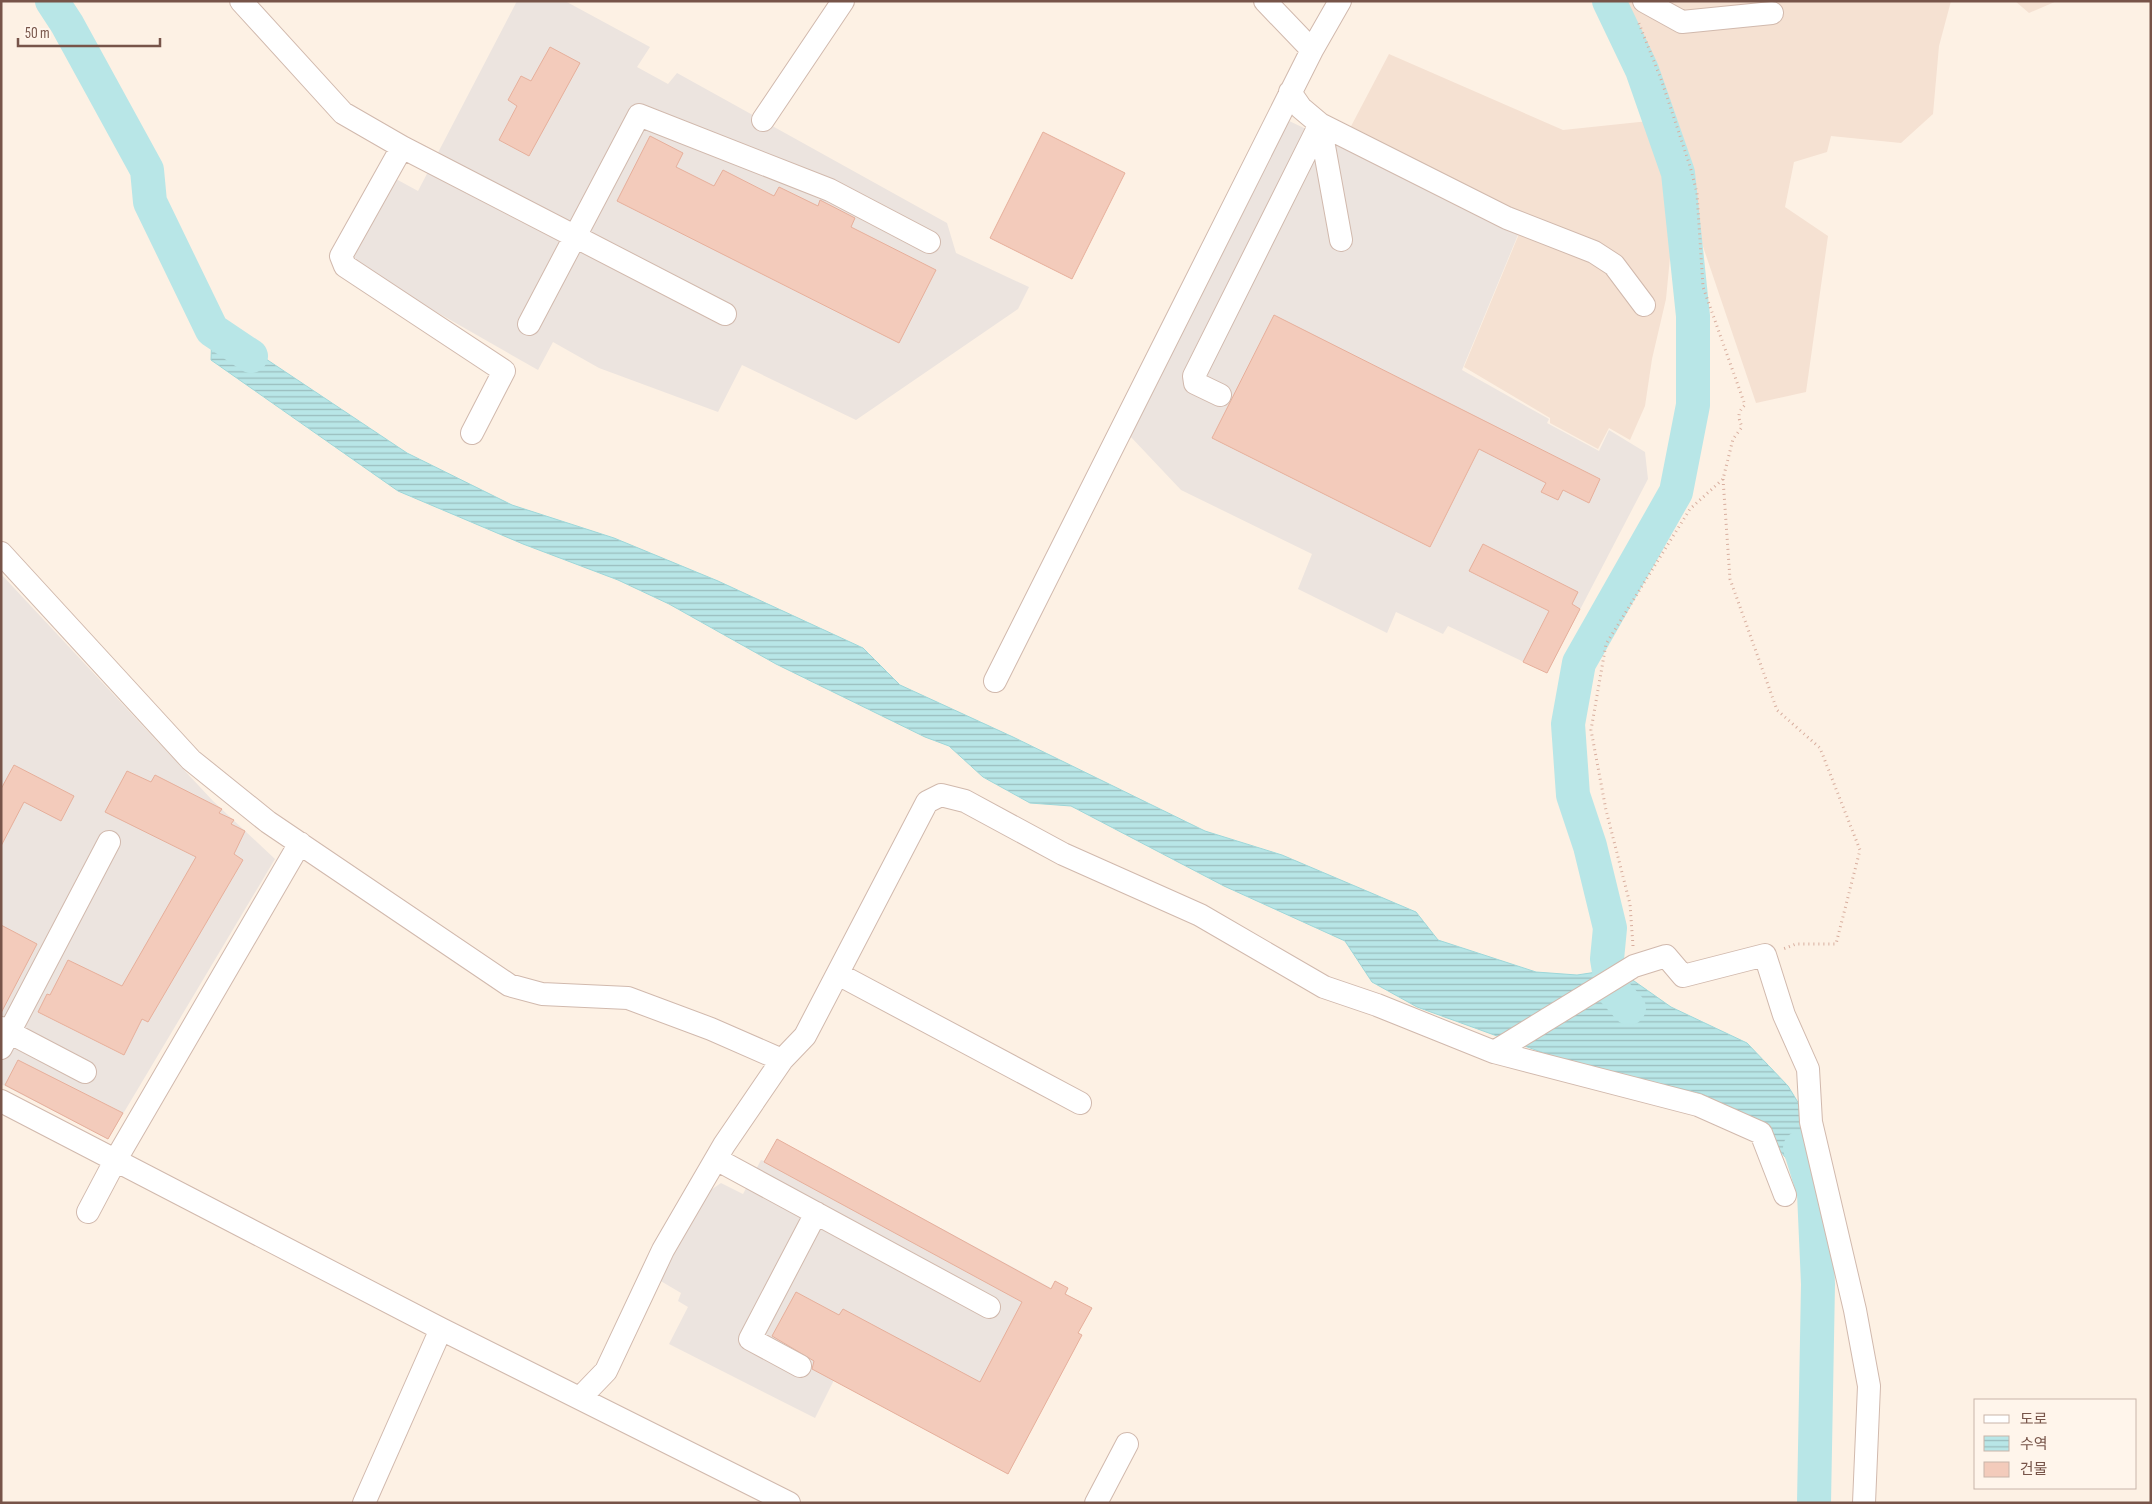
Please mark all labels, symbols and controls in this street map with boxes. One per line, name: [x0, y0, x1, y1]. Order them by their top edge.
scale bar: [18, 15, 160, 47]
text: 50 m: [25, 24, 50, 43]
legend: [1974, 1399, 2137, 1489]
text: 도로: [2020, 1410, 2048, 1429]
text: 수역: [2020, 1435, 2048, 1454]
text: 건물: [2020, 1460, 2048, 1479]

